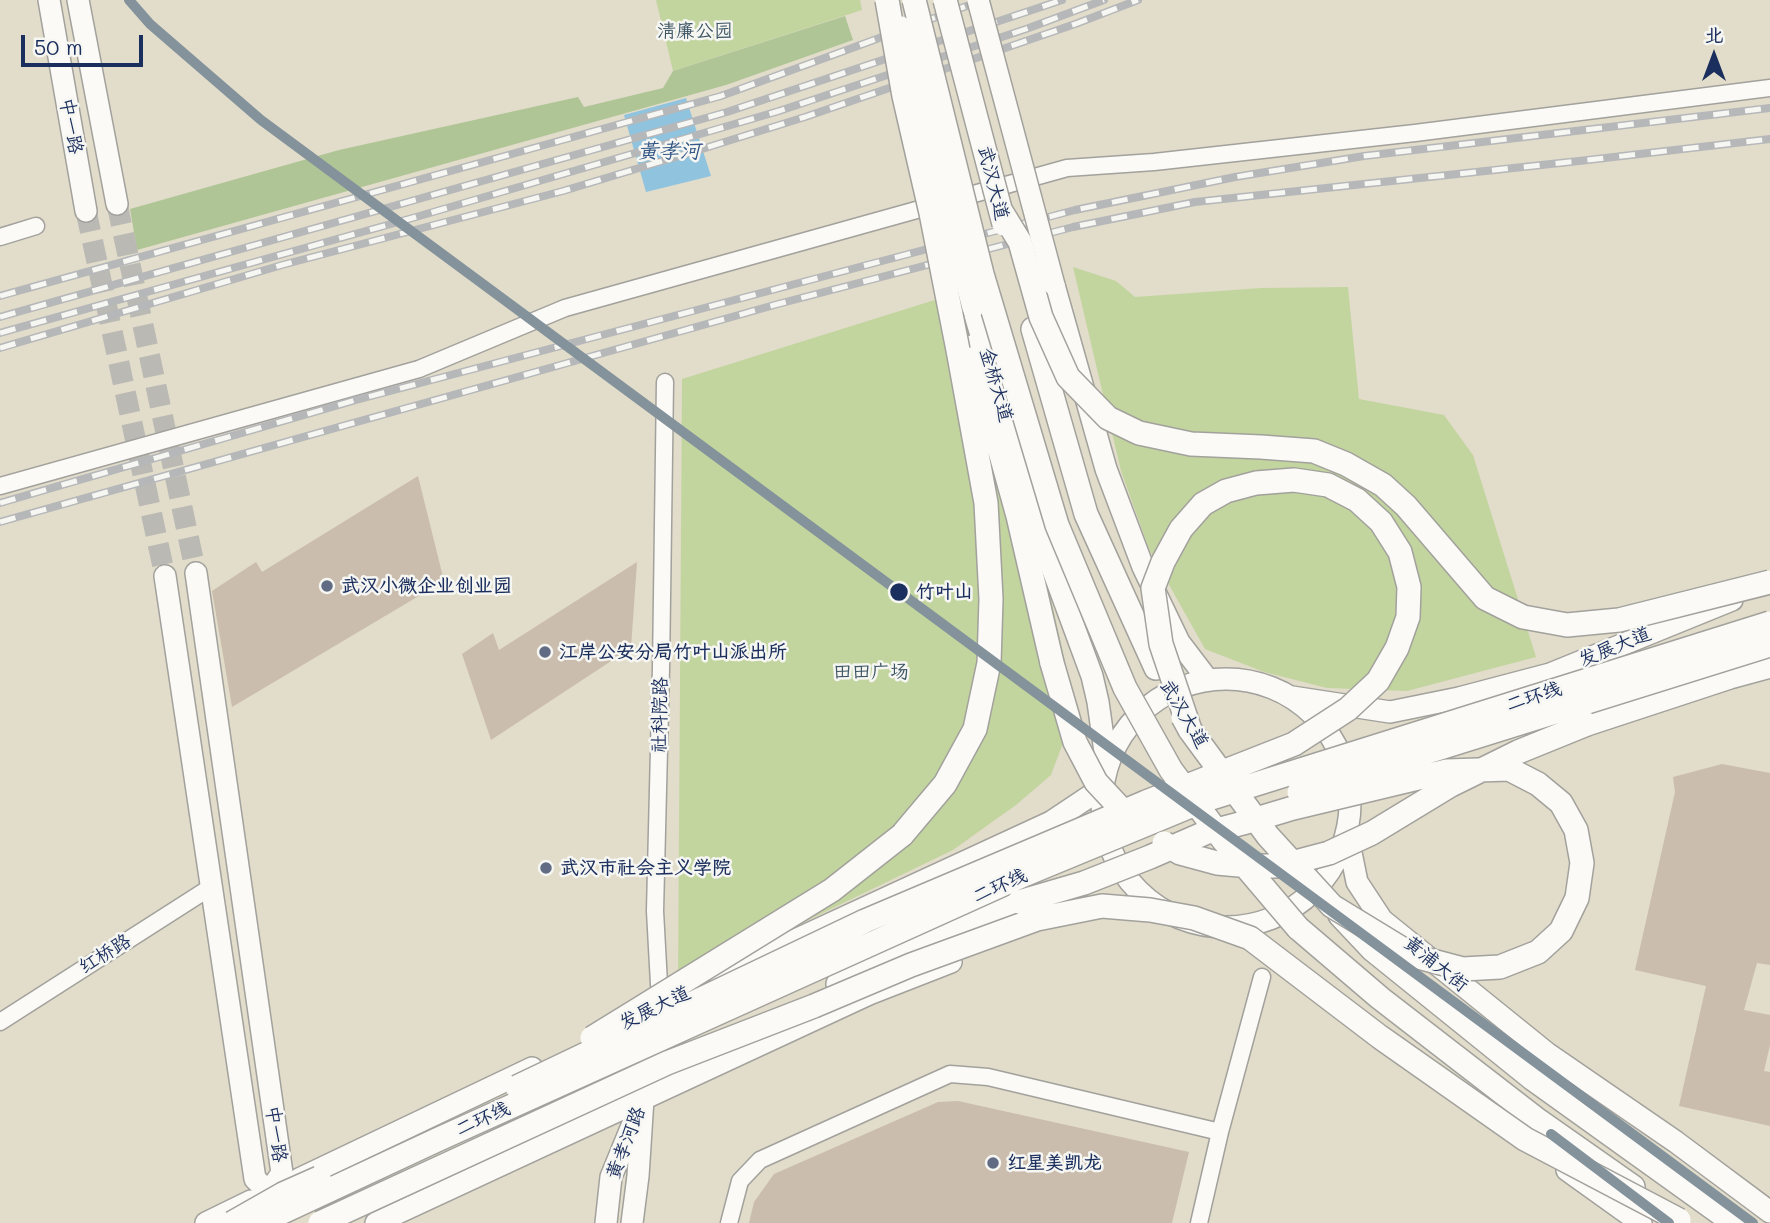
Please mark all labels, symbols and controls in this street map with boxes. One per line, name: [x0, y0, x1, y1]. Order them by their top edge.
park label: 清廉公园: [657, 20, 733, 42]
scale bar: [24, 21, 147, 65]
north arrow: [1679, 21, 1749, 91]
text: 北: [1704, 22, 1724, 47]
text: 50 m: [34, 33, 83, 60]
street label: 中一路: [55, 96, 87, 156]
water label: 黄孝河: [638, 139, 700, 165]
street label: 武汉大道: [973, 143, 1013, 223]
street label: 金桥大道: [975, 345, 1017, 425]
place label: 武汉小微企业创业园: [341, 575, 512, 597]
marker: 武汉小微企业创业园: [319, 578, 335, 594]
marker: 竹叶山: [888, 581, 910, 603]
place label: 竹叶山: [916, 581, 973, 603]
street label: 发展大道: [1575, 622, 1655, 672]
place label: 江岸公安分局竹叶山派出所: [559, 641, 787, 663]
marker: 江岸公安分局竹叶山派出所: [537, 644, 553, 660]
park label: 田田广场: [833, 661, 909, 683]
street label: 武汉大道: [1155, 676, 1213, 752]
street label: 社科院路: [648, 677, 672, 753]
street label: 二环线: [1503, 677, 1565, 717]
place label: 武汉市社会主义学院: [560, 857, 731, 879]
marker: 武汉市社会主义学院: [538, 860, 554, 876]
street label: 二环线: [969, 864, 1031, 908]
street label: 红桥路: [75, 929, 135, 979]
street label: 黄浦大街: [1399, 931, 1473, 997]
street label: 发展大道: [616, 981, 694, 1035]
street label: 二环线: [452, 1097, 514, 1141]
street label: 黄孝河路: [602, 1103, 650, 1183]
street label: 中一路: [261, 1104, 291, 1164]
place label: 红星美凯龙: [1007, 1152, 1102, 1174]
marker: 红星美凯龙: [985, 1155, 1001, 1171]

